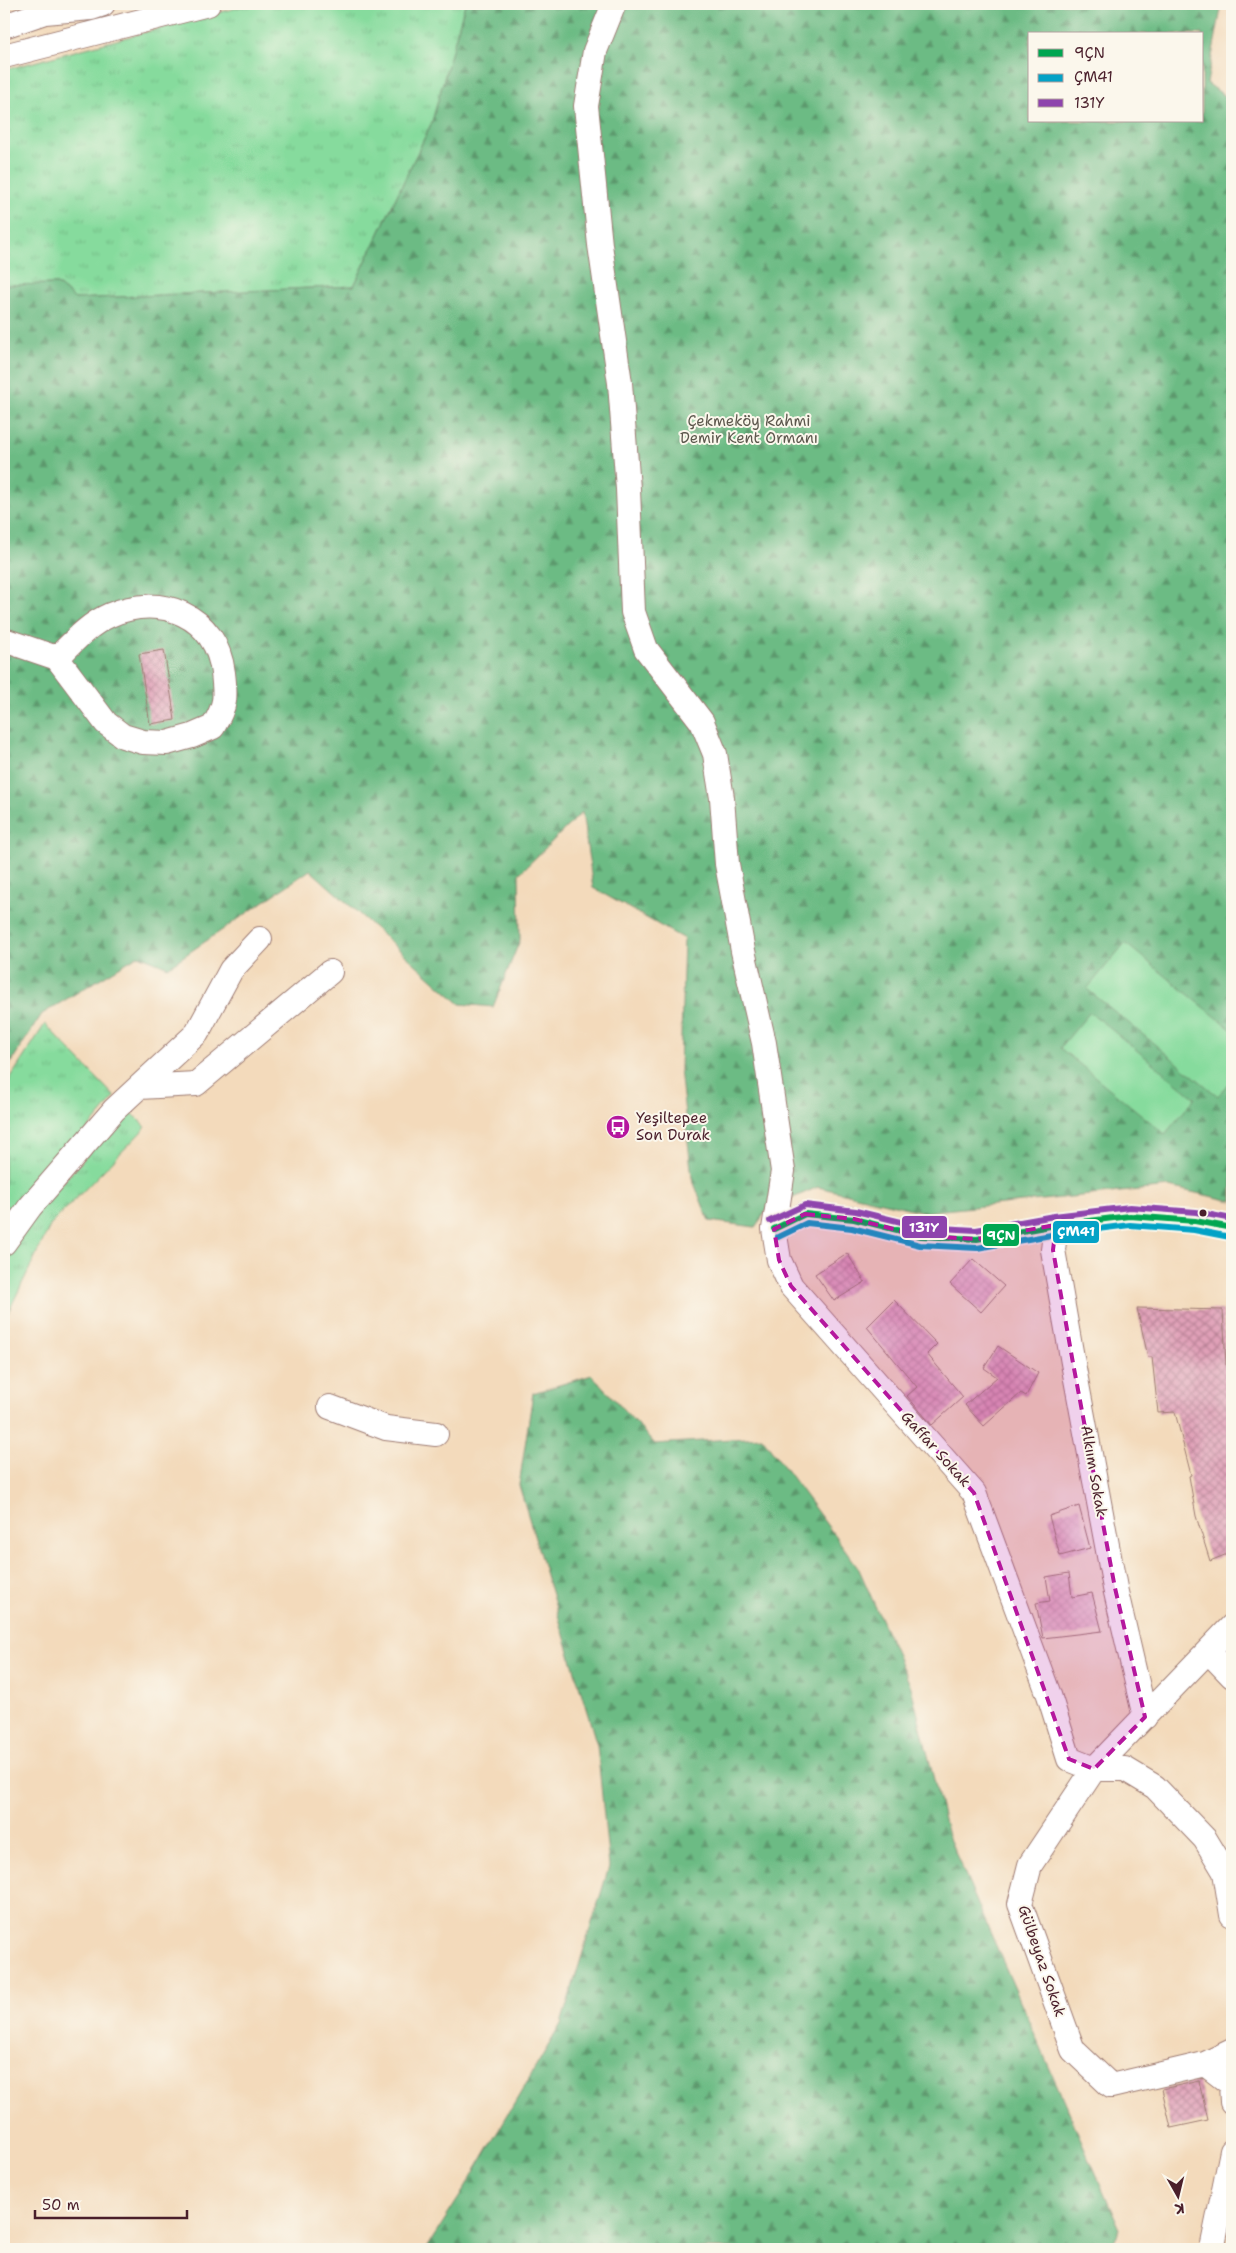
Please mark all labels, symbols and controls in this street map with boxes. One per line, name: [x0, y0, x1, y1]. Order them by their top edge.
legend: [1028, 32, 1204, 122]
text: 9ÇN: [1074, 43, 1105, 63]
text: ÇM41: [1074, 67, 1113, 87]
text: 131Y: [1074, 93, 1105, 113]
park label: Çekmeköy Rahmi Demir Kent Ormanı: [680, 411, 818, 448]
place label: Yeşiltepee Son Durak: [636, 1108, 710, 1145]
bus stop icon: Yeşiltepee Son Durak: [605, 1114, 631, 1140]
unlabelled marker: [1198, 1208, 1208, 1218]
line badge: 131Y: [901, 1215, 948, 1239]
text: 131Y: [909, 1218, 939, 1236]
line badge: ÇM41: [1052, 1220, 1100, 1244]
text: ÇM41: [1057, 1222, 1095, 1240]
line badge: 9ÇN: [982, 1223, 1020, 1247]
text: 9ÇN: [986, 1226, 1016, 1244]
street label: Gaffar Sokak: [897, 1407, 975, 1491]
street label: Alkıım Sokak: [1076, 1424, 1112, 1518]
street label: Gülbeyaz Sokak: [1013, 1902, 1071, 2020]
north arrow: [1154, 2170, 1204, 2220]
scale bar: [35, 2188, 188, 2220]
text: 50 m: [42, 2195, 80, 2215]
text: K: [1173, 2199, 1186, 2219]

